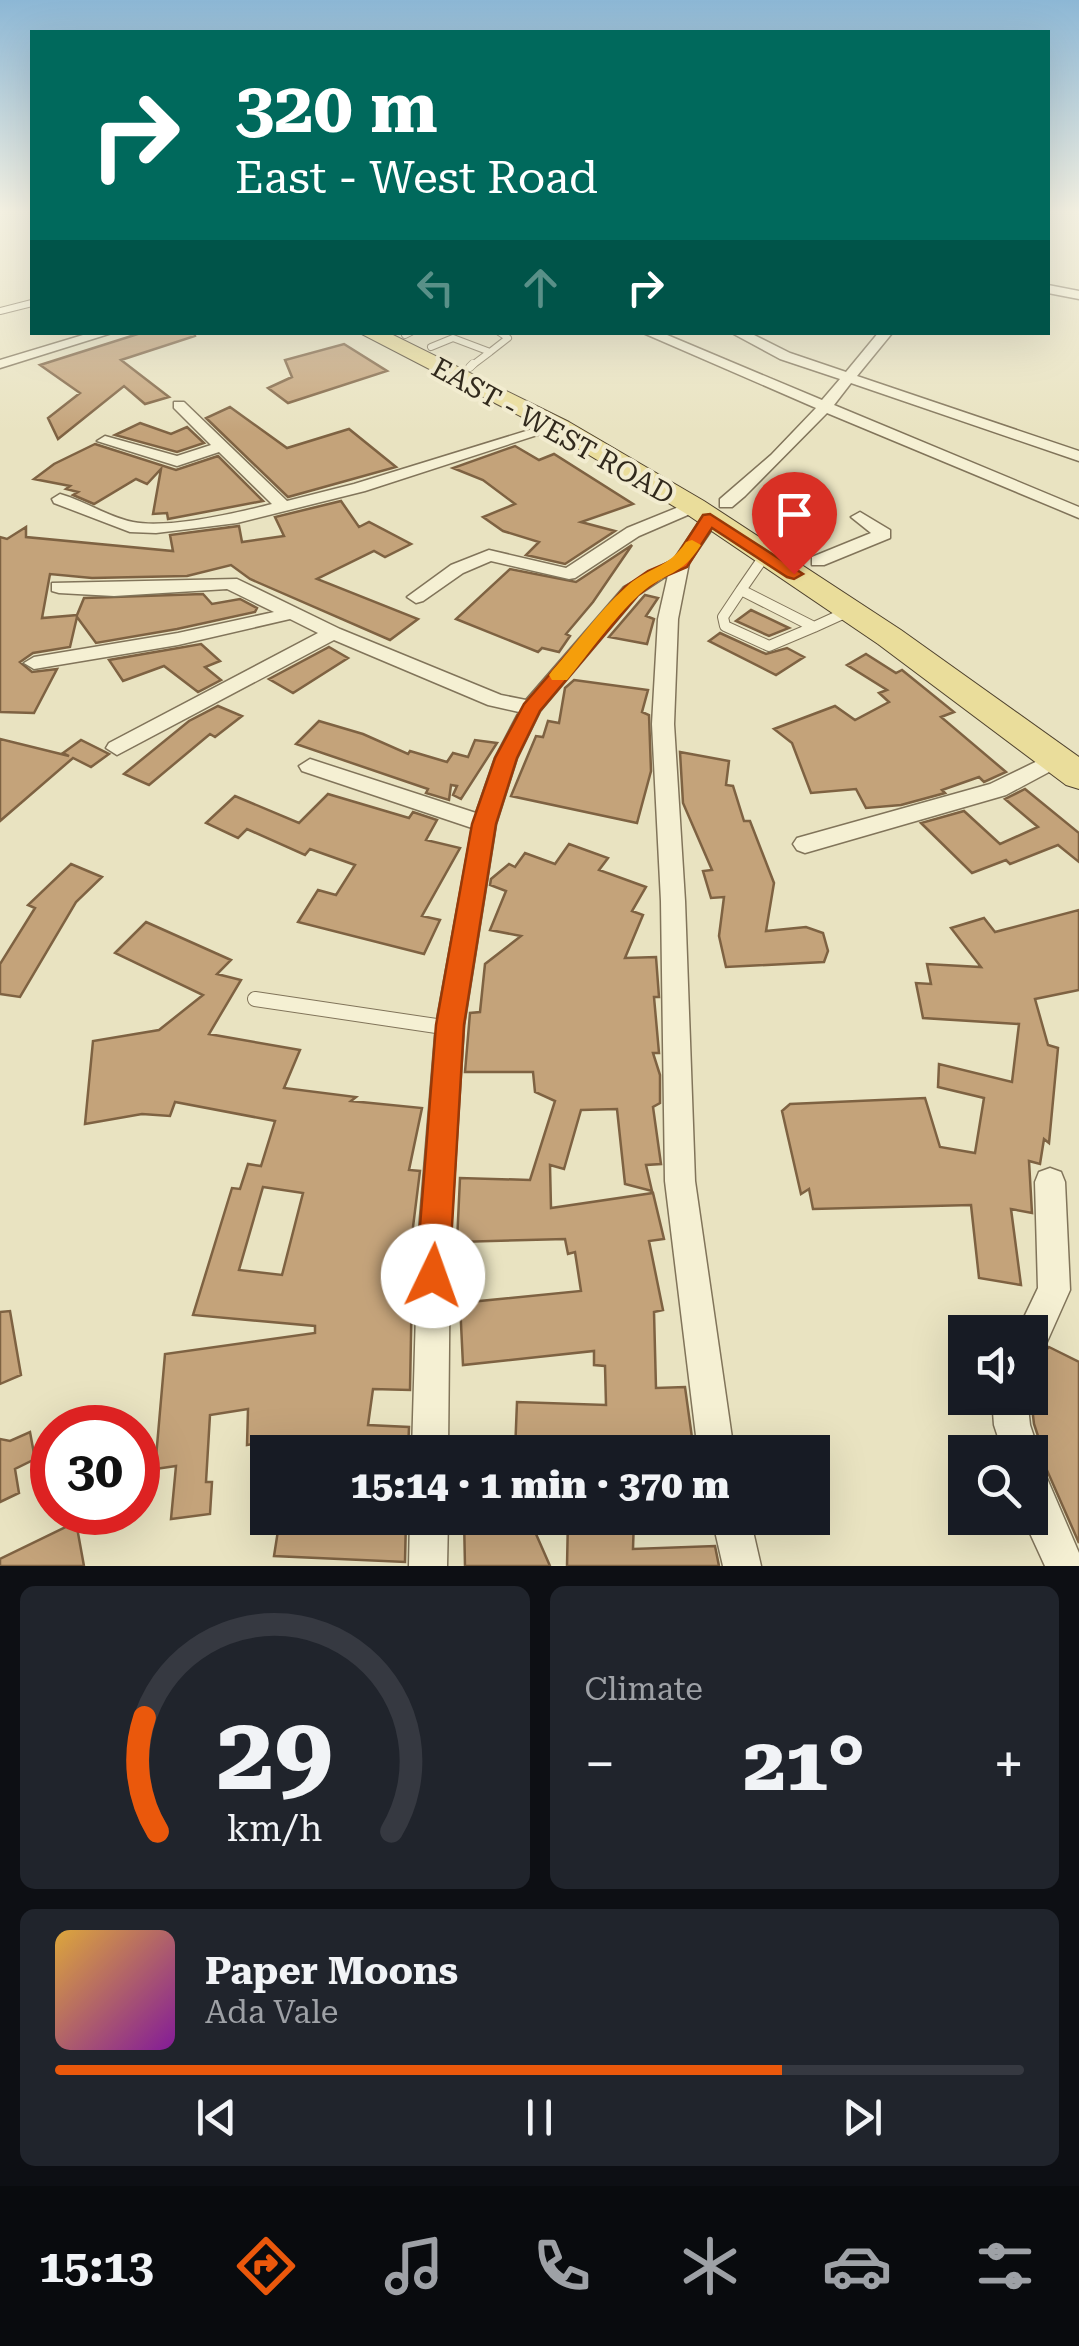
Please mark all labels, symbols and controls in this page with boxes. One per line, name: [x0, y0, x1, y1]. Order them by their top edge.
text: 320 m: [235, 67, 438, 149]
icon: right: [70, 70, 200, 200]
text: East - West Road: [235, 151, 598, 204]
icon: left: [408, 260, 463, 315]
icon: ahead: [513, 260, 568, 315]
icon: right: [618, 260, 673, 315]
street label: EAST - WEST ROAD: [426, 351, 680, 511]
pin: [752, 472, 837, 575]
icon: arrive: [767, 487, 822, 542]
position arrow: [381, 1224, 485, 1328]
map controls: [948, 1315, 1048, 1535]
button: sound: [948, 1315, 1048, 1415]
speed limit sign: 30: [30, 1405, 160, 1535]
button: search: [948, 1435, 1048, 1535]
text: 15:14 · 1 min · 370 m: [350, 1463, 730, 1507]
text: Climate: [585, 1670, 703, 1708]
text: 29: [217, 1693, 333, 1814]
text: 21°: [743, 1720, 865, 1808]
text: −: [585, 1732, 615, 1796]
text: +: [993, 1732, 1024, 1796]
text: km/h: [227, 1808, 323, 1850]
text: Paper Moons: [205, 1949, 458, 1993]
text: Ada Vale: [205, 1993, 338, 2031]
icon: previous: [189, 2090, 244, 2145]
icon: pause: [512, 2090, 567, 2145]
icon: next: [835, 2090, 890, 2145]
icon: directions: [231, 2231, 301, 2301]
icon: music: [379, 2231, 449, 2301]
icon: phone: [527, 2231, 597, 2301]
icon: climate: [675, 2231, 745, 2301]
icon: car: [822, 2231, 892, 2301]
icon: filters: [970, 2231, 1040, 2301]
text: 15:13: [39, 2240, 154, 2293]

